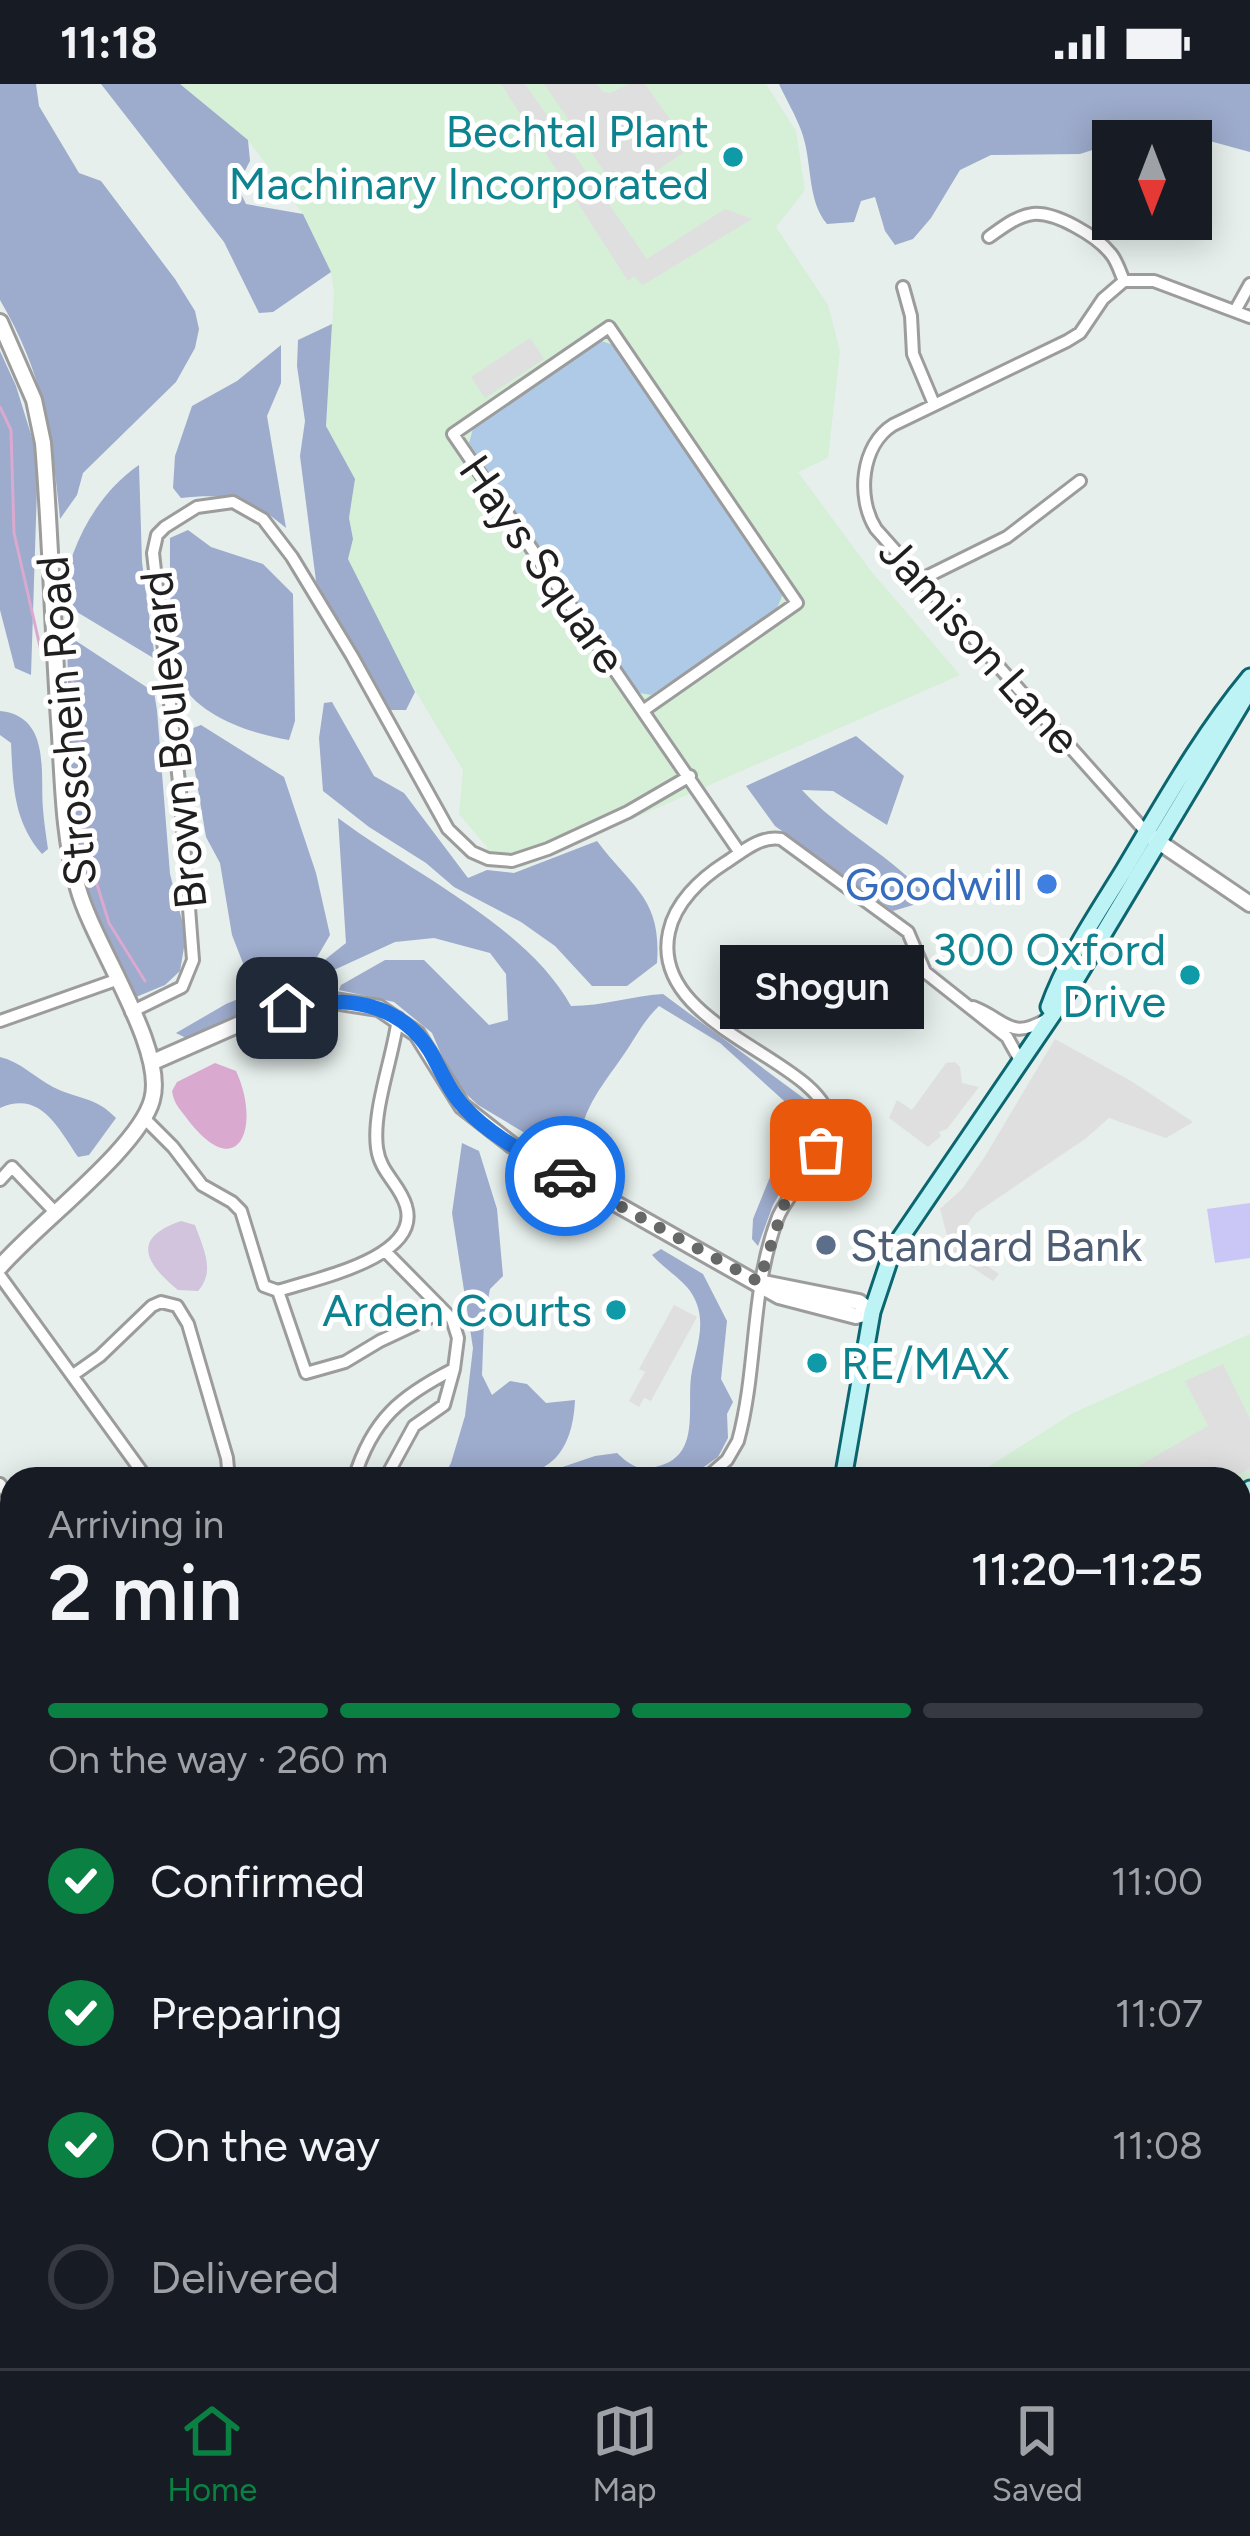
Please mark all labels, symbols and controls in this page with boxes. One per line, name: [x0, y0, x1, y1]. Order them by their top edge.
text: 11:18: [60, 15, 158, 69]
place label: Bechtal Plant Machinary Incorporated: [228, 104, 709, 210]
north arrow: [1092, 120, 1212, 240]
map controls: [1092, 120, 1212, 240]
marker: Bechtal Plant Machinary Incorporated: [720, 144, 746, 170]
street label: Hays Square: [448, 445, 638, 683]
street label: Jamison Lane: [868, 525, 1092, 765]
street label: Stroschein Road: [25, 554, 107, 888]
street label: Brown Boulevard: [128, 568, 218, 912]
place label: Goodwill: [845, 857, 1023, 911]
marker: Goodwill: [1034, 871, 1060, 897]
place label: 300 Oxford Drive: [932, 922, 1166, 1028]
callout: Shogun: [719, 946, 923, 1030]
pin: [236, 957, 338, 1059]
marker: 300 Oxford Drive: [1177, 962, 1203, 988]
text: Shogun: [754, 963, 890, 1010]
icon: home: [254, 975, 320, 1041]
pin: [770, 1099, 872, 1201]
courier: [505, 1116, 625, 1236]
icon: bag: [788, 1117, 854, 1183]
icon: car: [532, 1143, 598, 1209]
place label: Standard Bank: [850, 1218, 1142, 1272]
marker: Standard Bank: [813, 1232, 839, 1258]
place label: Arden Courts: [322, 1283, 592, 1337]
marker: Arden Courts: [603, 1297, 629, 1323]
place label: RE/MAX: [841, 1336, 1010, 1390]
marker: RE/MAX: [804, 1350, 830, 1376]
text: Arriving in: [48, 1501, 224, 1548]
text: 11:20–11:25: [971, 1542, 1203, 1596]
text: 2 min: [48, 1546, 242, 1640]
text: On the way · 260 m: [48, 1736, 388, 1783]
icon: check: [48, 1848, 114, 1914]
text: Confirmed: [150, 1854, 365, 1908]
text: 11:00: [1111, 1858, 1203, 1905]
icon: check: [48, 1980, 114, 2046]
text: Preparing: [150, 1986, 342, 2040]
text: 11:07: [1115, 1990, 1203, 2037]
icon: check: [48, 2112, 114, 2178]
text: On the way: [150, 2118, 380, 2172]
text: 11:08: [1112, 2122, 1203, 2169]
text: Delivered: [150, 2250, 339, 2304]
tab: Home: [167, 2398, 257, 2509]
tab: Map: [592, 2398, 658, 2509]
tab: Saved: [992, 2398, 1083, 2509]

